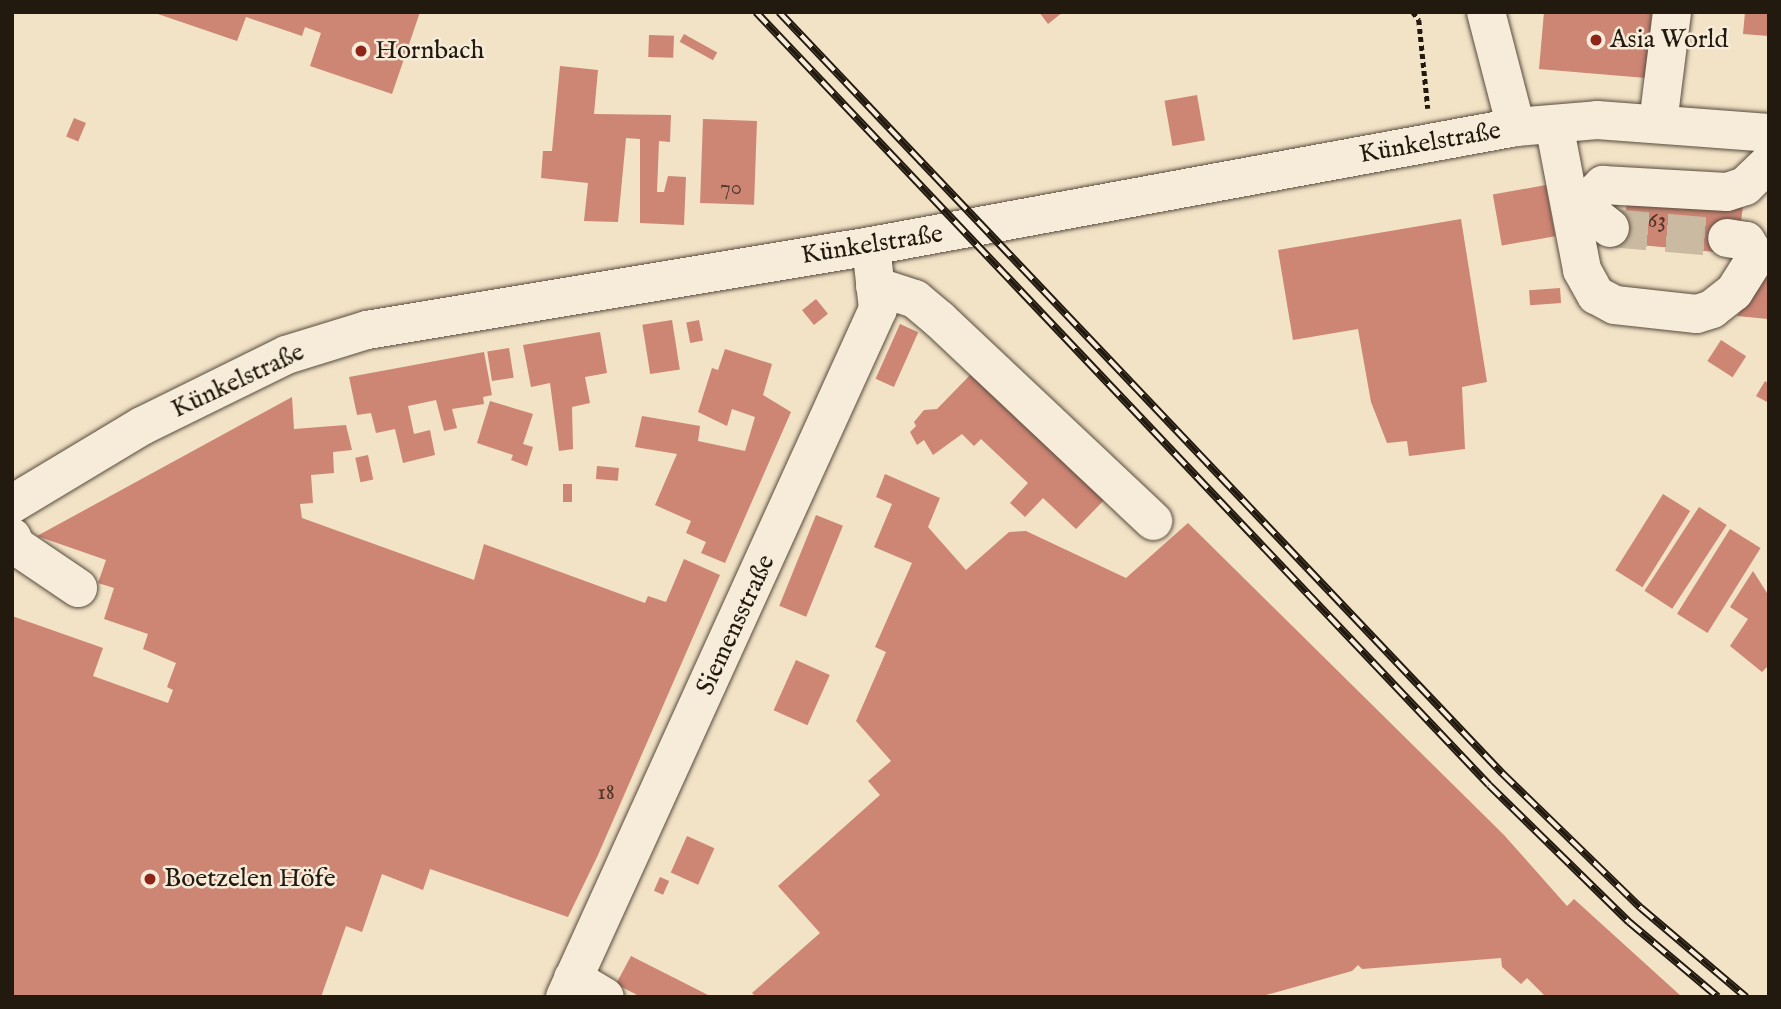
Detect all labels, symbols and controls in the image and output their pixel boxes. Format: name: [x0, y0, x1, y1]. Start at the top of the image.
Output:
place label: Asia World: [1610, 24, 1728, 56]
marker: Asia World: [1588, 32, 1604, 48]
place label: Hornbach: [375, 35, 484, 67]
marker: Hornbach: [353, 43, 369, 59]
street label: Künkelstraße: [1357, 115, 1503, 171]
house number: 70: [720, 174, 742, 202]
house number: 63: [1648, 207, 1666, 235]
street label: Künkelstraße: [799, 218, 945, 272]
street label: Künkelstraße: [167, 337, 309, 425]
street label: Siemensstraße: [690, 550, 782, 700]
house number: 18: [597, 779, 615, 807]
place label: Boetzelen Höfe: [164, 863, 336, 895]
marker: Boetzelen Höfe: [142, 871, 158, 887]

